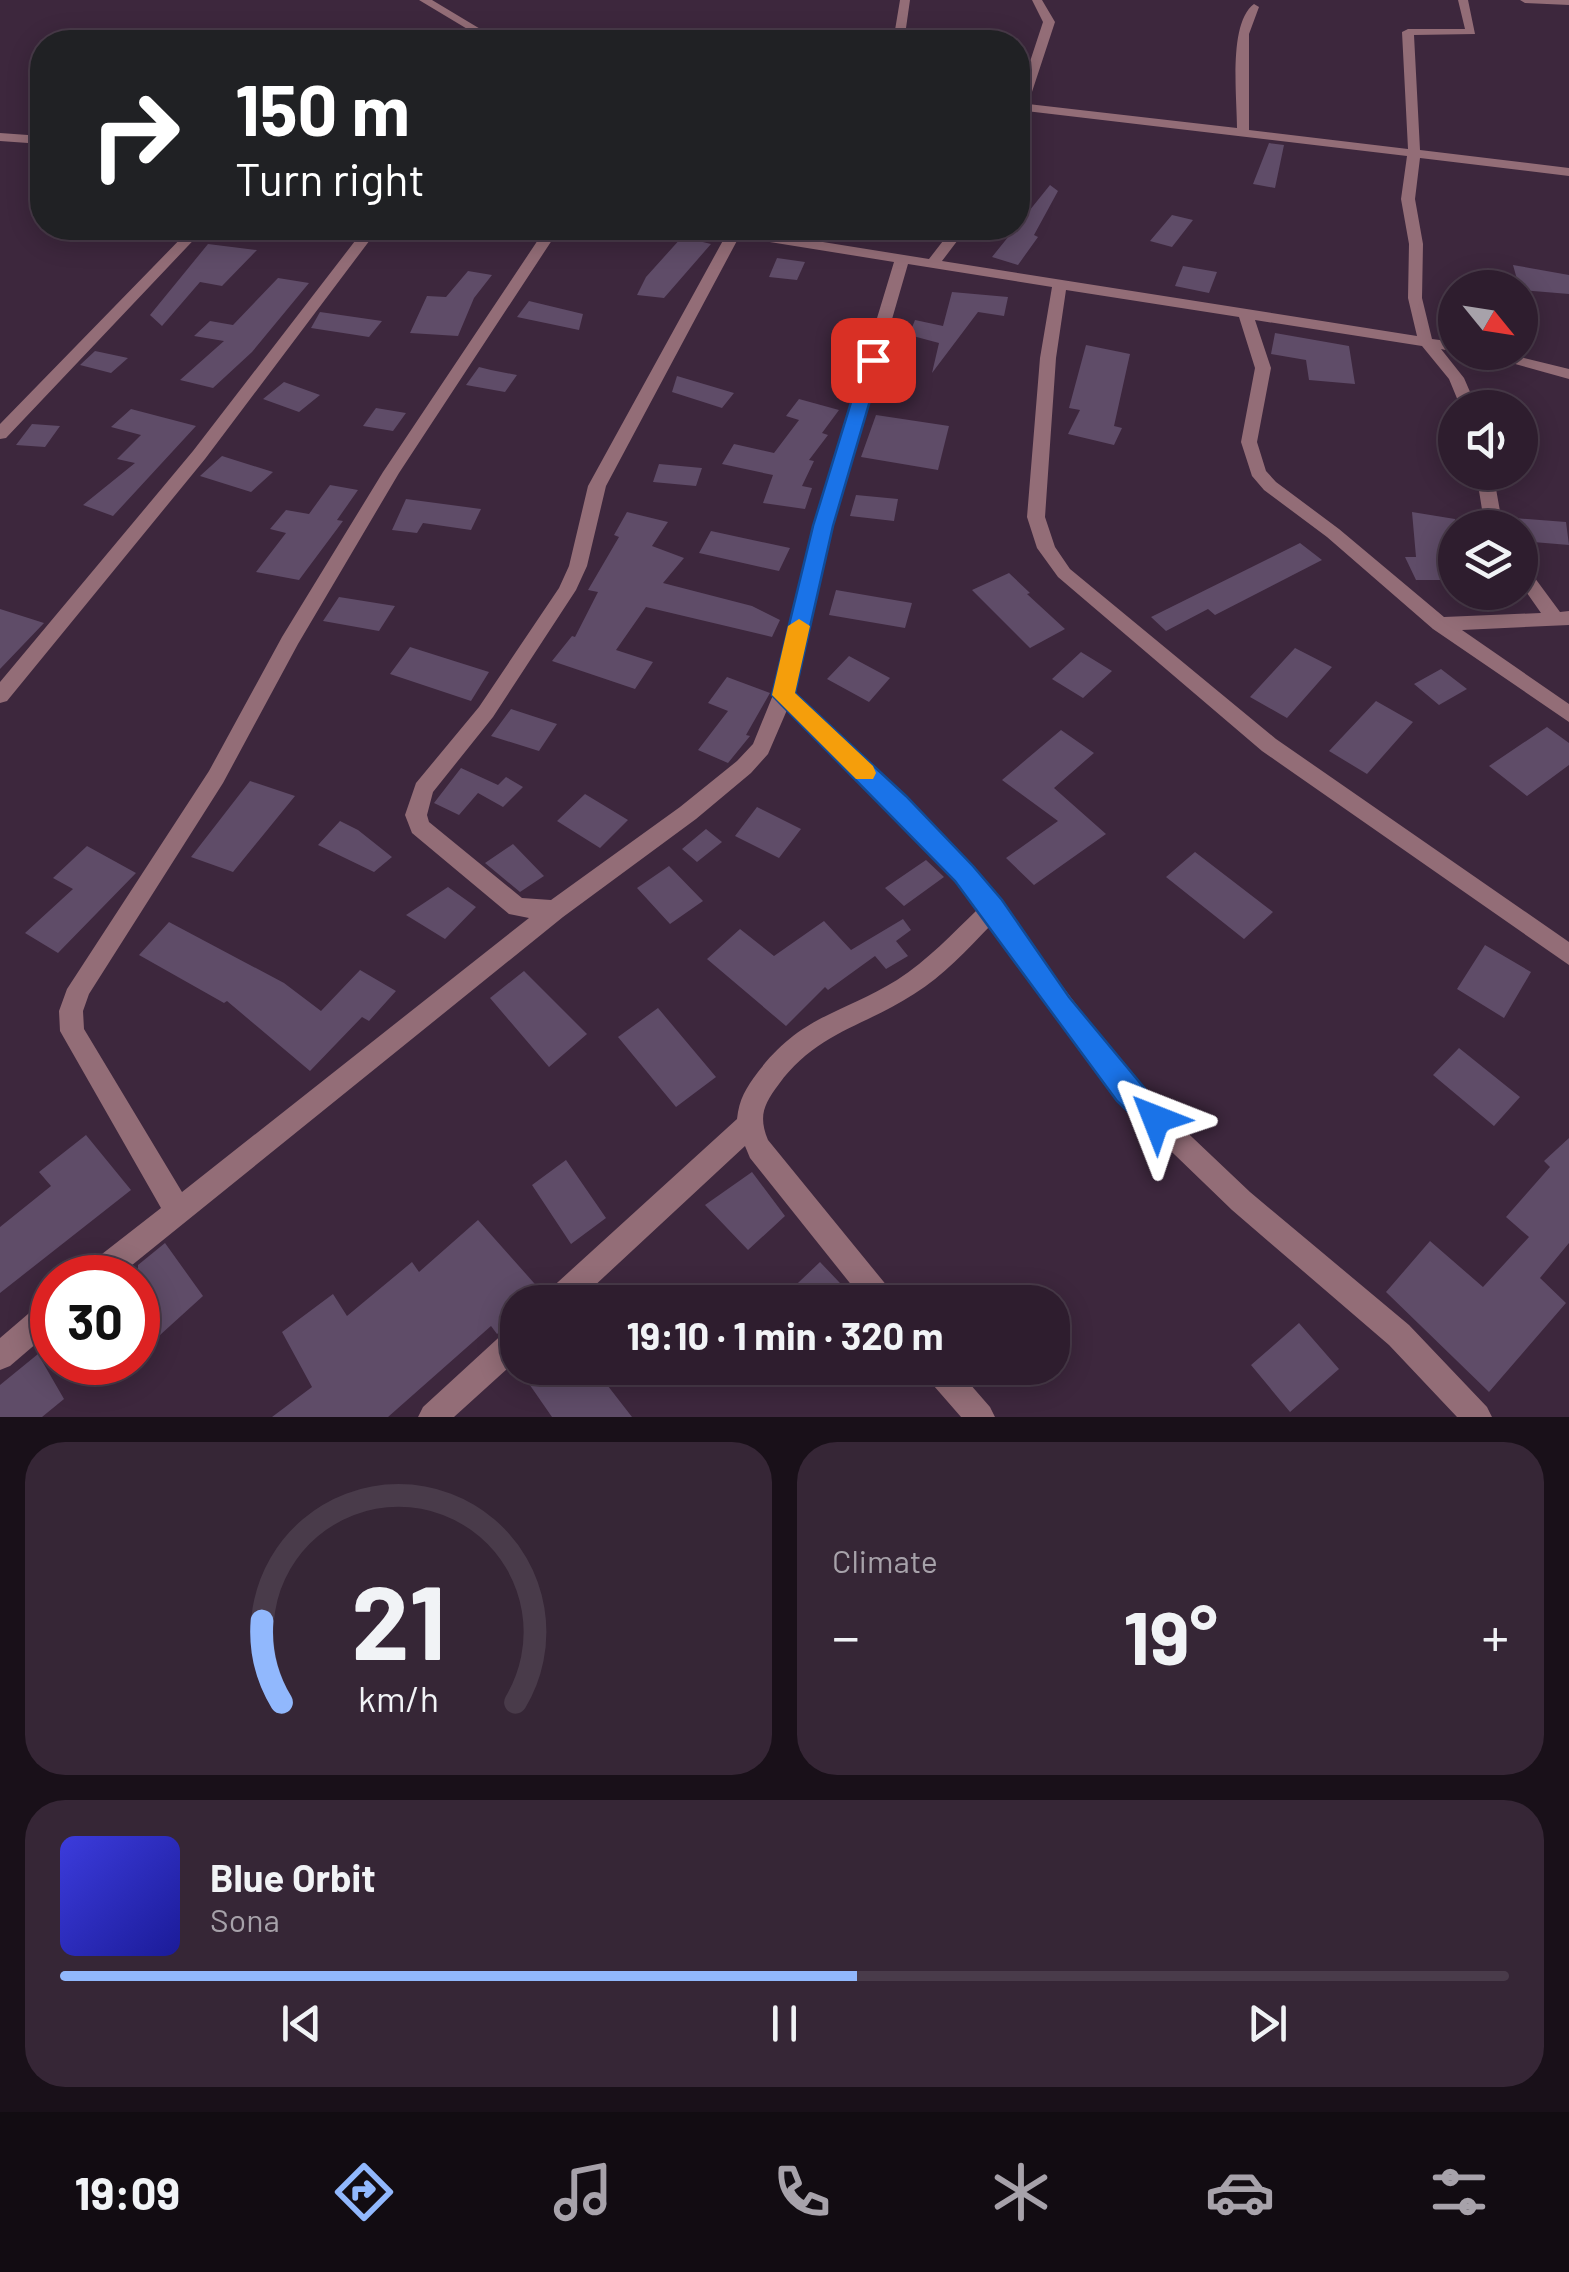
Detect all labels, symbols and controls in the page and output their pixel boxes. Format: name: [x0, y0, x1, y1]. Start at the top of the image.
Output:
text: 150 m: [235, 66, 410, 150]
icon: right: [70, 70, 200, 200]
text: Turn right: [235, 151, 425, 205]
north arrow: [1438, 270, 1538, 370]
map controls: [1438, 270, 1538, 610]
pin: [831, 318, 916, 403]
icon: arrive: [846, 333, 901, 388]
button: sound: [1438, 390, 1538, 490]
button: layers: [1438, 510, 1538, 610]
position arrow: [1104, 1067, 1208, 1171]
speed limit sign: 30: [30, 1255, 160, 1385]
text: 19:10 · 1 min · 320 m: [627, 1312, 943, 1358]
text: Climate: [832, 1541, 938, 1579]
text: 21: [351, 1556, 446, 1681]
text: 19°: [1123, 1590, 1218, 1680]
text: −: [832, 1602, 860, 1668]
text: +: [1481, 1602, 1509, 1668]
text: km/h: [358, 1676, 439, 1719]
text: Blue Orbit: [210, 1854, 376, 1900]
text: Sona: [210, 1900, 280, 1938]
icon: previous: [274, 1996, 329, 2051]
icon: pause: [757, 1996, 812, 2051]
icon: next: [1240, 1996, 1295, 2051]
icon: directions: [329, 2157, 399, 2227]
icon: music: [548, 2157, 618, 2227]
icon: phone: [767, 2157, 837, 2227]
icon: climate: [986, 2157, 1056, 2227]
icon: car: [1205, 2157, 1275, 2227]
icon: filters: [1424, 2157, 1494, 2227]
text: 19:09: [75, 2165, 180, 2219]

